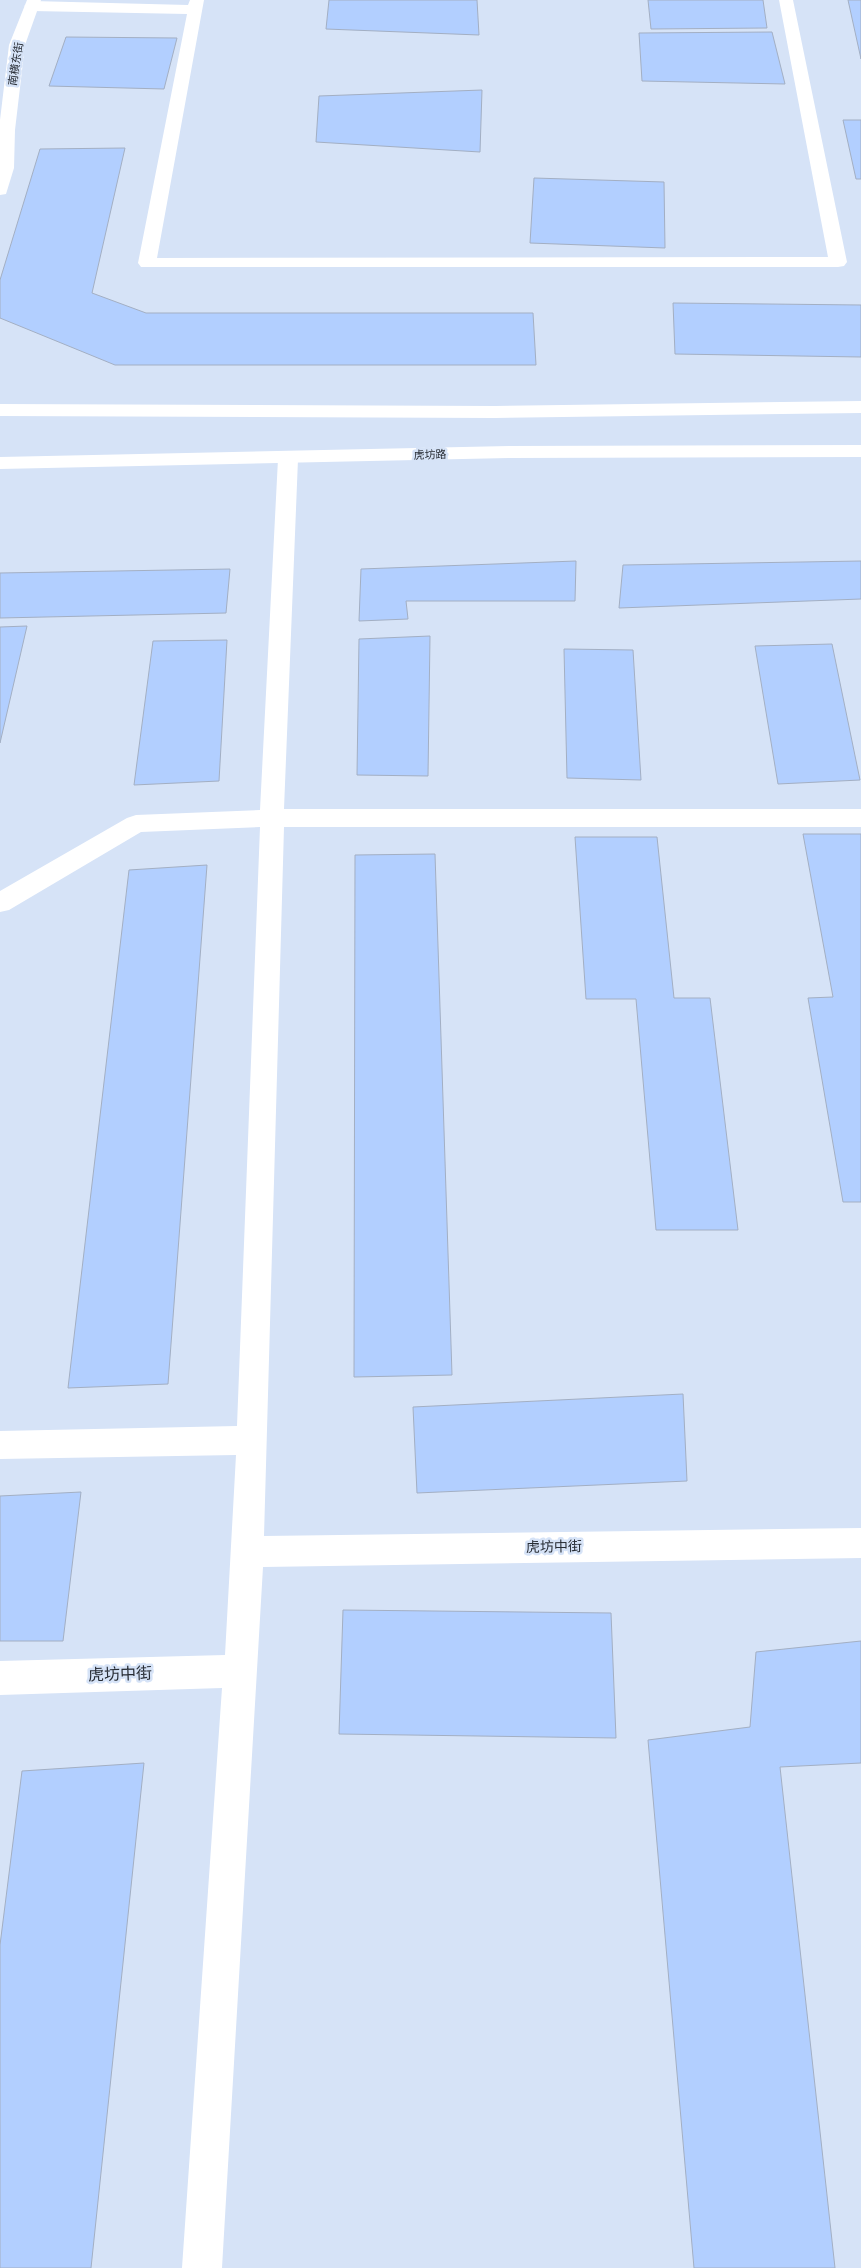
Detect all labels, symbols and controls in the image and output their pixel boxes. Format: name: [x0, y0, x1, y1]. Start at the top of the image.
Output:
street label: 南横东街: [6, 41, 26, 87]
street label: 虎坊路: [413, 448, 447, 462]
street label: 虎坊中街: [526, 1538, 582, 1556]
street label: 虎坊中街: [88, 1663, 152, 1685]

